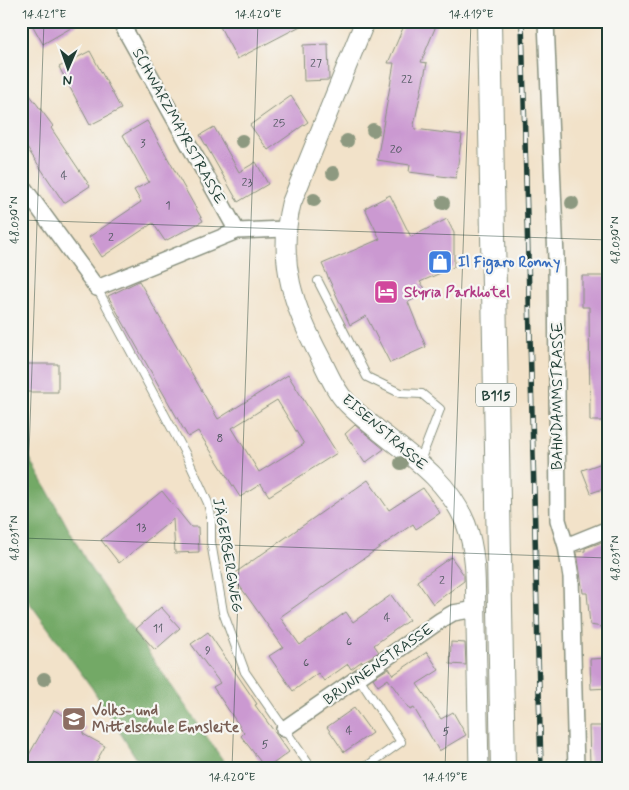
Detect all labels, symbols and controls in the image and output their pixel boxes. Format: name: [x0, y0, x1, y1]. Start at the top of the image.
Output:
text: 14.421°E: [22, 7, 66, 23]
text: 14.420°E: [234, 7, 282, 23]
text: 14.419°E: [449, 7, 494, 23]
north arrow: [42, 42, 92, 92]
street label: SCHWARZMAYRSTRASSE: [127, 45, 230, 208]
house number: 27: [310, 56, 322, 72]
text: N: [63, 71, 73, 89]
house number: 22: [401, 72, 413, 88]
house number: 25: [273, 116, 285, 132]
house number: 3: [140, 136, 146, 152]
house number: 20: [390, 142, 403, 158]
house number: 4: [61, 168, 68, 184]
house number: 23: [242, 175, 252, 191]
text: 48.030°N: [7, 196, 23, 244]
house number: 1: [165, 198, 171, 214]
text: 48.030°N: [608, 216, 624, 264]
house number: 2: [108, 230, 114, 246]
shop icon: Il Figaro Ronny: [427, 249, 453, 275]
place label: Il Figaro Ronny: [458, 253, 560, 275]
hotel icon: Styria Parkhotel: [373, 279, 399, 305]
place label: Styria Parkhotel: [404, 283, 510, 303]
street label: BAHNDAMMSTRASSE: [548, 322, 568, 470]
road number: B115: [476, 384, 516, 406]
street label: EISENSTRASSE: [337, 390, 432, 476]
house number: 8: [217, 431, 223, 447]
street label: JÄGERBERGWEG: [207, 496, 247, 614]
text: 48.031°N: [7, 516, 23, 560]
house number: 13: [136, 520, 146, 536]
text: 48.031°N: [608, 536, 624, 580]
house number: 2: [439, 573, 445, 589]
house number: 4: [384, 610, 391, 626]
street label: BRUNNENSTRASSE: [320, 619, 438, 710]
house number: 11: [153, 621, 163, 637]
house number: 6: [346, 634, 352, 650]
house number: 9: [205, 643, 211, 659]
house number: 6: [303, 655, 309, 671]
place label: Volks- und Mittelschule Ennsleite: [92, 701, 240, 738]
school or university icon: Volks- und Mittelschule Ennsleite: [61, 706, 87, 732]
house number: 4: [346, 723, 353, 739]
house number: 5: [442, 724, 450, 740]
house number: 5: [261, 737, 269, 753]
text: 14.420°E: [208, 770, 256, 786]
text: 14.419°E: [423, 770, 468, 786]

